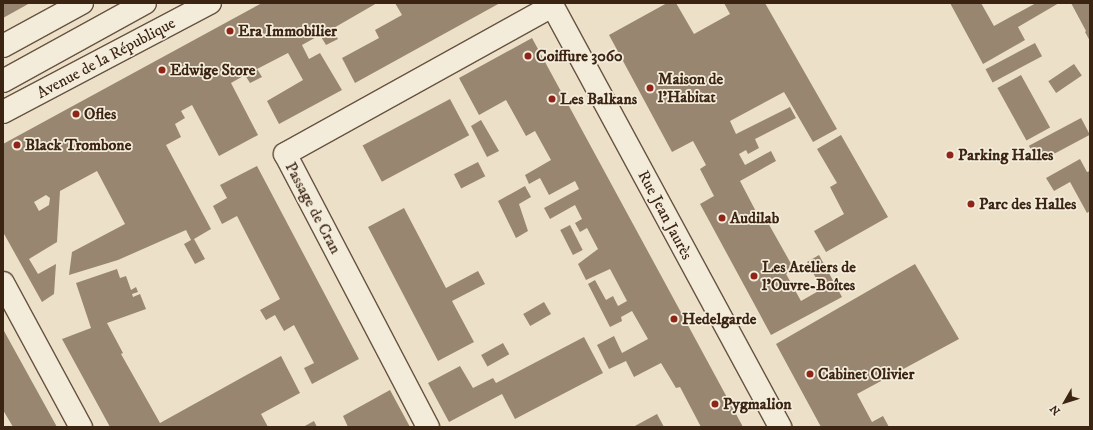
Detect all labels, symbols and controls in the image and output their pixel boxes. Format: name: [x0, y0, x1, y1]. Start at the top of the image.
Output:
street label: Avenue de la République: [33, 13, 179, 103]
place label: Era Immobilier: [238, 21, 337, 41]
marker: Era Immobilier: [225, 26, 235, 36]
place label: Coiffure 3060: [536, 46, 623, 66]
marker: Coiffure 3060: [523, 51, 533, 61]
place label: Edwige Store: [170, 60, 255, 80]
marker: Edwige Store: [157, 65, 167, 75]
place label: Maison de l'Habitat: [658, 69, 723, 107]
marker: Maison de l'Habitat: [645, 83, 655, 93]
place label: Les Balkans: [560, 89, 637, 109]
marker: Les Balkans: [547, 94, 557, 104]
place label: Ofles: [84, 104, 116, 124]
marker: Ofles: [71, 109, 81, 119]
place label: Black Trombone: [25, 135, 131, 155]
marker: Black Trombone: [12, 140, 22, 150]
place label: Parking Halles: [958, 145, 1053, 165]
marker: Parking Halles: [945, 150, 955, 160]
street label: Passage de Cran: [281, 159, 345, 257]
street label: Rue Jean Jaurès: [633, 167, 697, 263]
place label: Parc des Halles: [979, 194, 1076, 214]
marker: Parc des Halles: [966, 199, 976, 209]
place label: Audilab: [730, 208, 779, 228]
marker: Audilab: [717, 213, 727, 223]
place label: Les Ateliers de l'Ouvre-Boîtes: [762, 257, 856, 295]
marker: Les Ateliers de l'Ouvre-Boîtes: [749, 271, 759, 281]
place label: Hedelgarde: [682, 309, 756, 329]
marker: Hedelgarde: [669, 314, 679, 324]
place label: Cabinet Olivier: [818, 364, 914, 384]
marker: Cabinet Olivier: [805, 369, 815, 379]
north arrow: [1045, 382, 1085, 422]
place label: Pygmalion: [723, 394, 792, 414]
marker: Pygmalion: [710, 399, 720, 409]
text: N: [1047, 402, 1064, 417]

